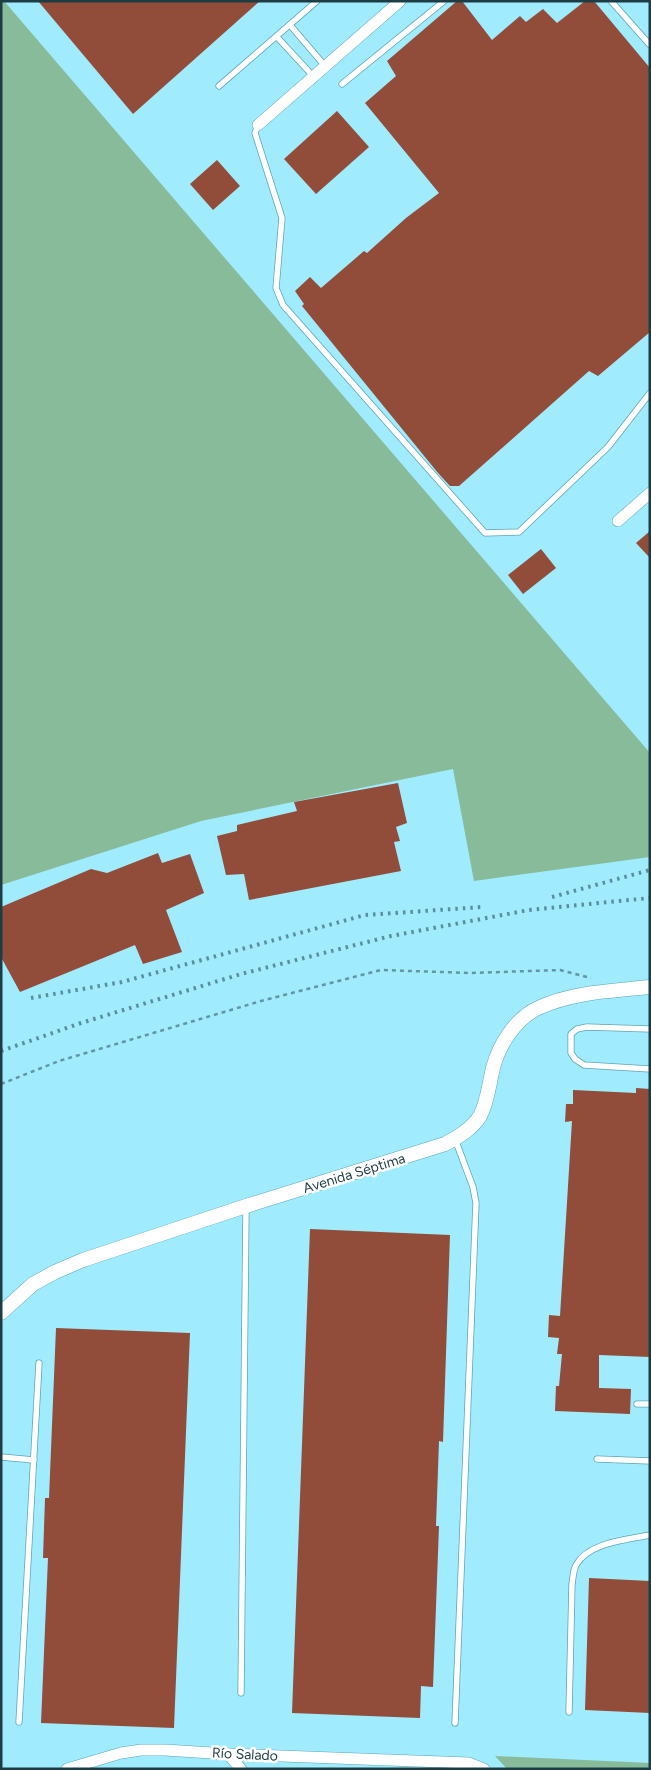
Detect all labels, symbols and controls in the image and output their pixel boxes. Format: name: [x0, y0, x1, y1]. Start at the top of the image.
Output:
street label: Avenida Séptima: [301, 1150, 407, 1197]
street label: Río Salado: [212, 1744, 278, 1765]

